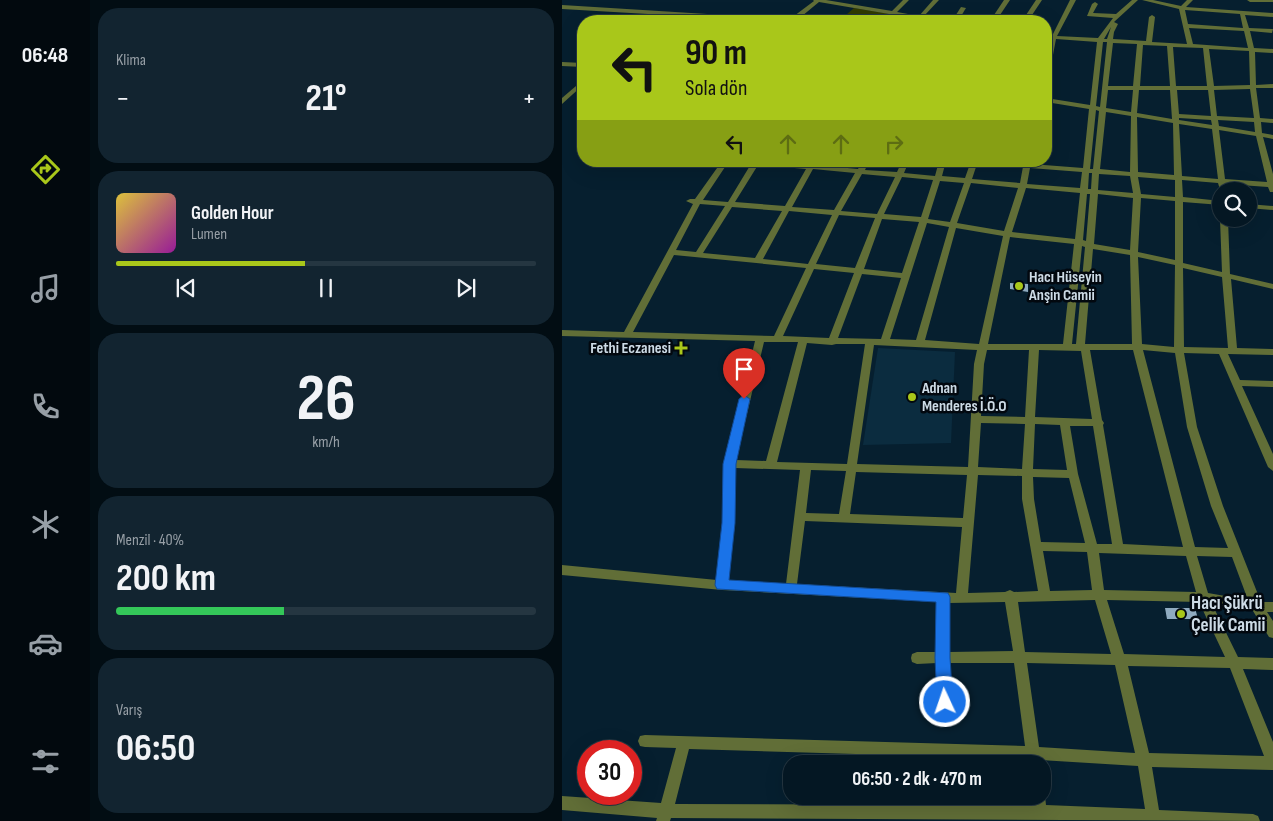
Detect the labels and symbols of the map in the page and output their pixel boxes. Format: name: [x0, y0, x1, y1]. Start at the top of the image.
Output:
place label: Hacı Hüseyin Anşin Camii: [1028, 268, 1102, 305]
marker: Hacı Hüseyin Anşin Camii: [1013, 280, 1025, 292]
place label: Fethi Eczanesi: [590, 339, 671, 358]
marker: Fethi Eczanesi: [675, 342, 687, 354]
pin: [723, 348, 765, 399]
place label: Adnan Menderes İ.Ö.O: [921, 379, 1007, 416]
marker: Adnan Menderes İ.Ö.O: [906, 391, 918, 403]
place label: Hacı Şükrü Çelik Camii: [1191, 592, 1265, 637]
marker: Hacı Şükrü Çelik Camii: [1175, 608, 1187, 620]
position arrow: [918, 675, 970, 727]
speed limit sign: 30: [577, 740, 642, 805]

